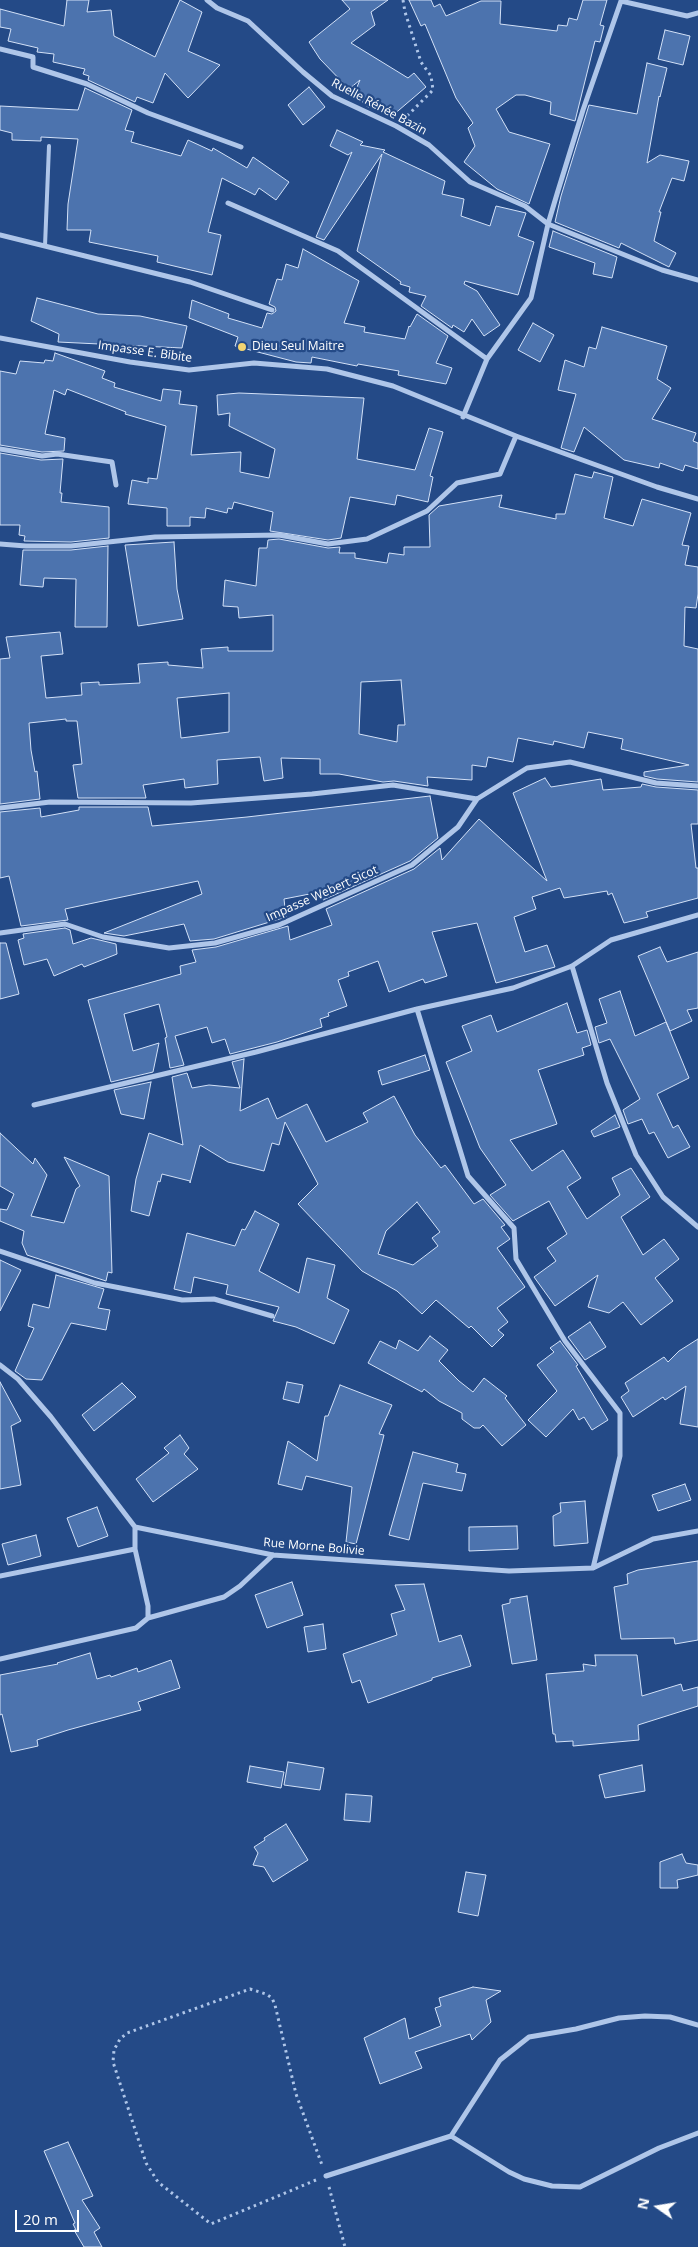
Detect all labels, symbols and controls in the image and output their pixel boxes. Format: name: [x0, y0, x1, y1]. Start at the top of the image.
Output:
street label: Ruelle Rénée Bazin: [329, 76, 429, 138]
street label: Impasse E. Bibite: [97, 338, 193, 366]
place label: Dieu Seul Maitre: [252, 340, 344, 354]
marker: Dieu Seul Maitre: [236, 341, 248, 353]
street label: Impasse Webert Sicot: [264, 863, 380, 925]
street label: Rue Morne Bolivie: [263, 1535, 365, 1559]
north arrow: [633, 2182, 683, 2232]
text: N: [632, 2196, 653, 2211]
scale bar: [18, 2200, 81, 2232]
text: 20 m: [23, 2209, 58, 2229]

